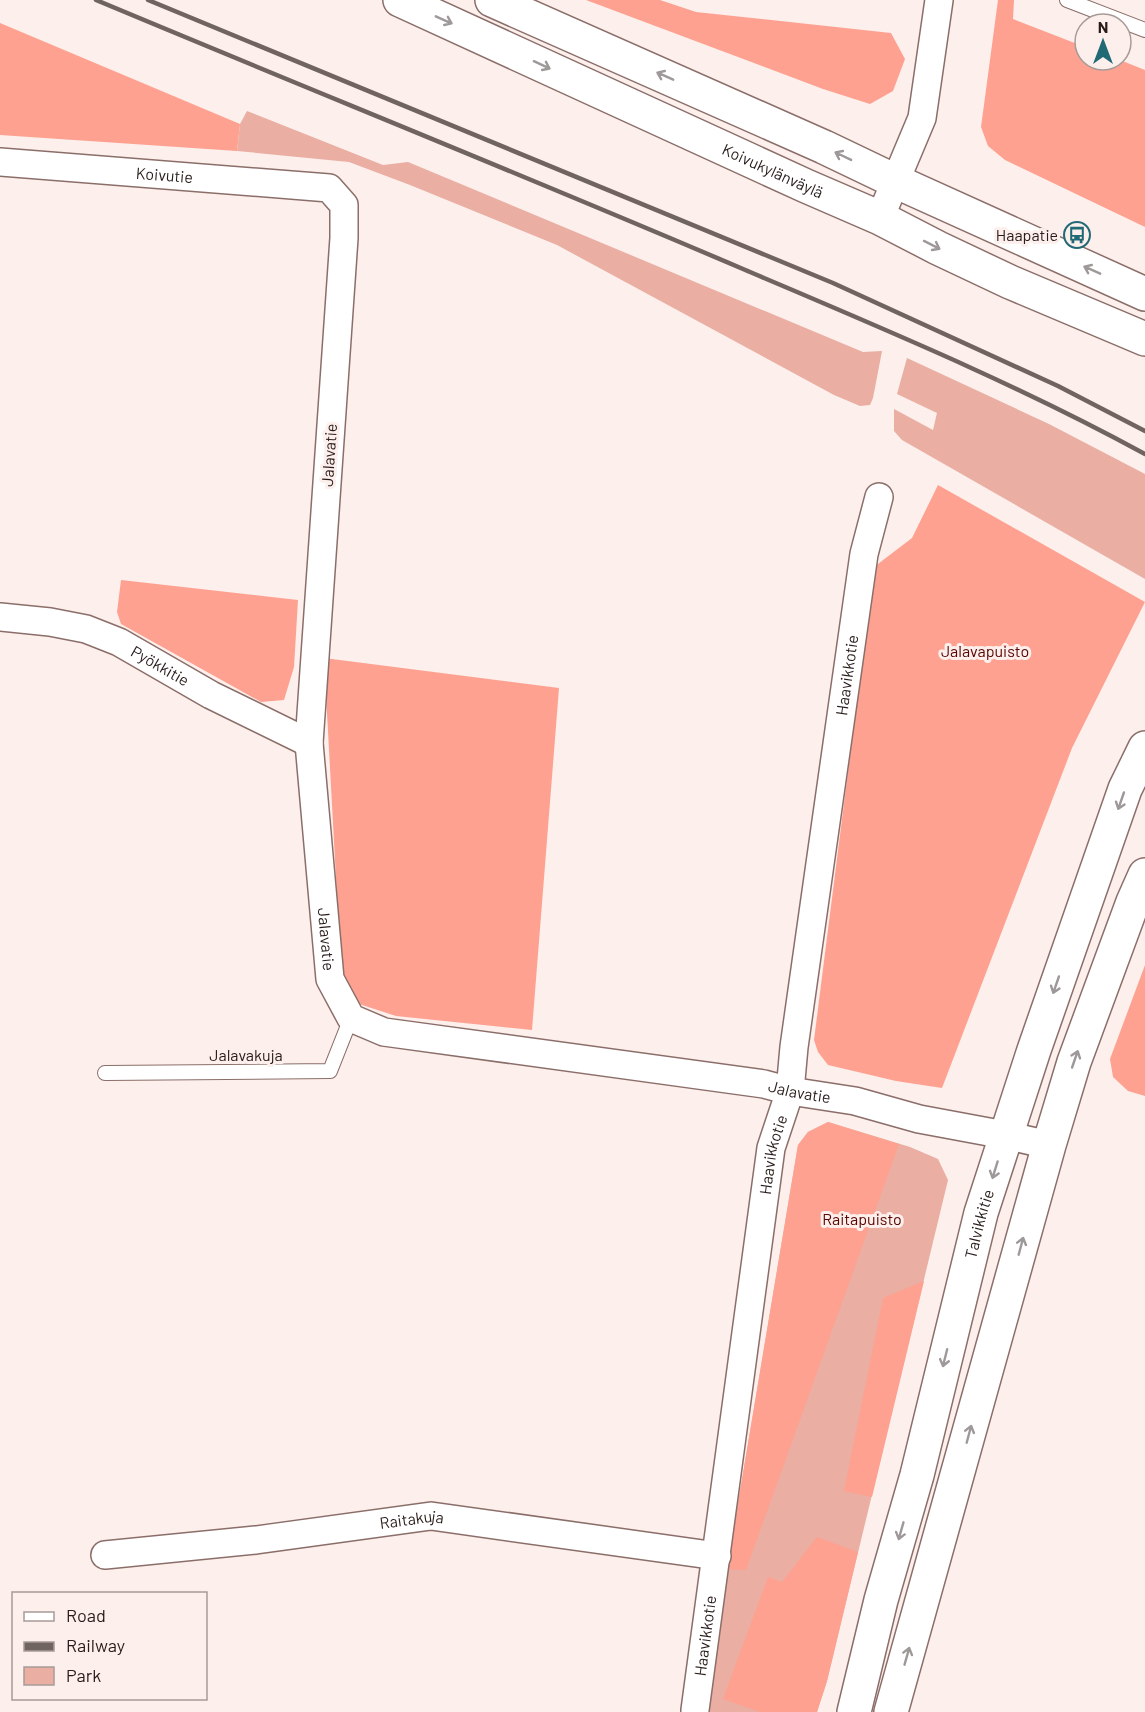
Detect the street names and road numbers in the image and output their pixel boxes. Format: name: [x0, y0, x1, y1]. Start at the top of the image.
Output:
street label: Koivukylänväylä: [719, 139, 826, 201]
street label: Koivutie: [135, 163, 194, 186]
street label: Jalavatie: [317, 423, 340, 487]
street label: Haavikkotie: [831, 633, 861, 717]
street label: Pyökkitie: [128, 641, 193, 689]
street label: Jalavatie: [315, 907, 339, 972]
street label: Jalavakuja: [209, 1045, 283, 1064]
street label: Jalavatie: [766, 1076, 832, 1106]
street label: Haavikkotie: [755, 1112, 790, 1196]
street label: Talvikkitie: [960, 1187, 997, 1260]
street label: Raitakuja: [378, 1506, 445, 1532]
street label: Haavikkotie: [690, 1594, 719, 1677]

